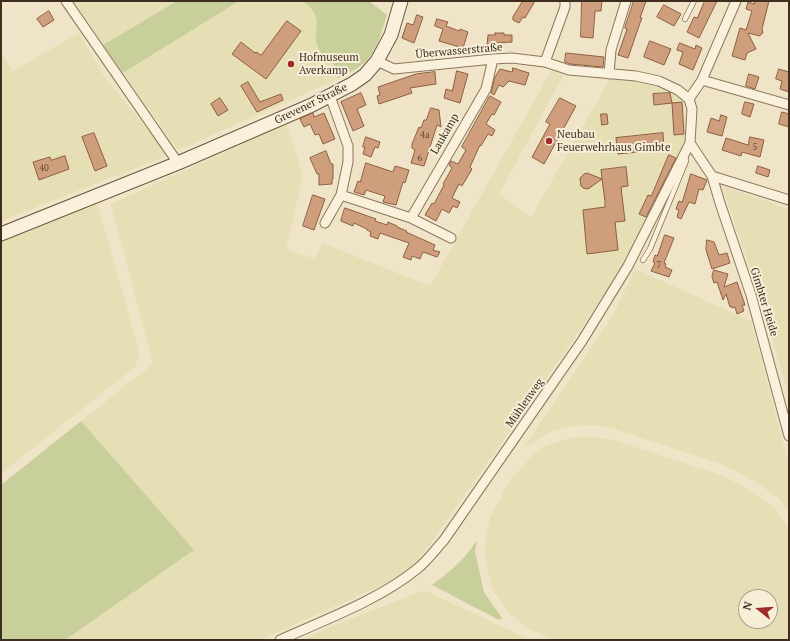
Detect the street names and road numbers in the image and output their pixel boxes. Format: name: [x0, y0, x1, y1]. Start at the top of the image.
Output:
street label: Überwasserstraße: [415, 41, 503, 61]
street label: Grevener Straße: [272, 81, 350, 127]
street label: Laukamp: [428, 111, 462, 157]
street label: Gimbter Heide: [747, 266, 781, 338]
street label: Mühlenweg: [503, 376, 547, 430]

